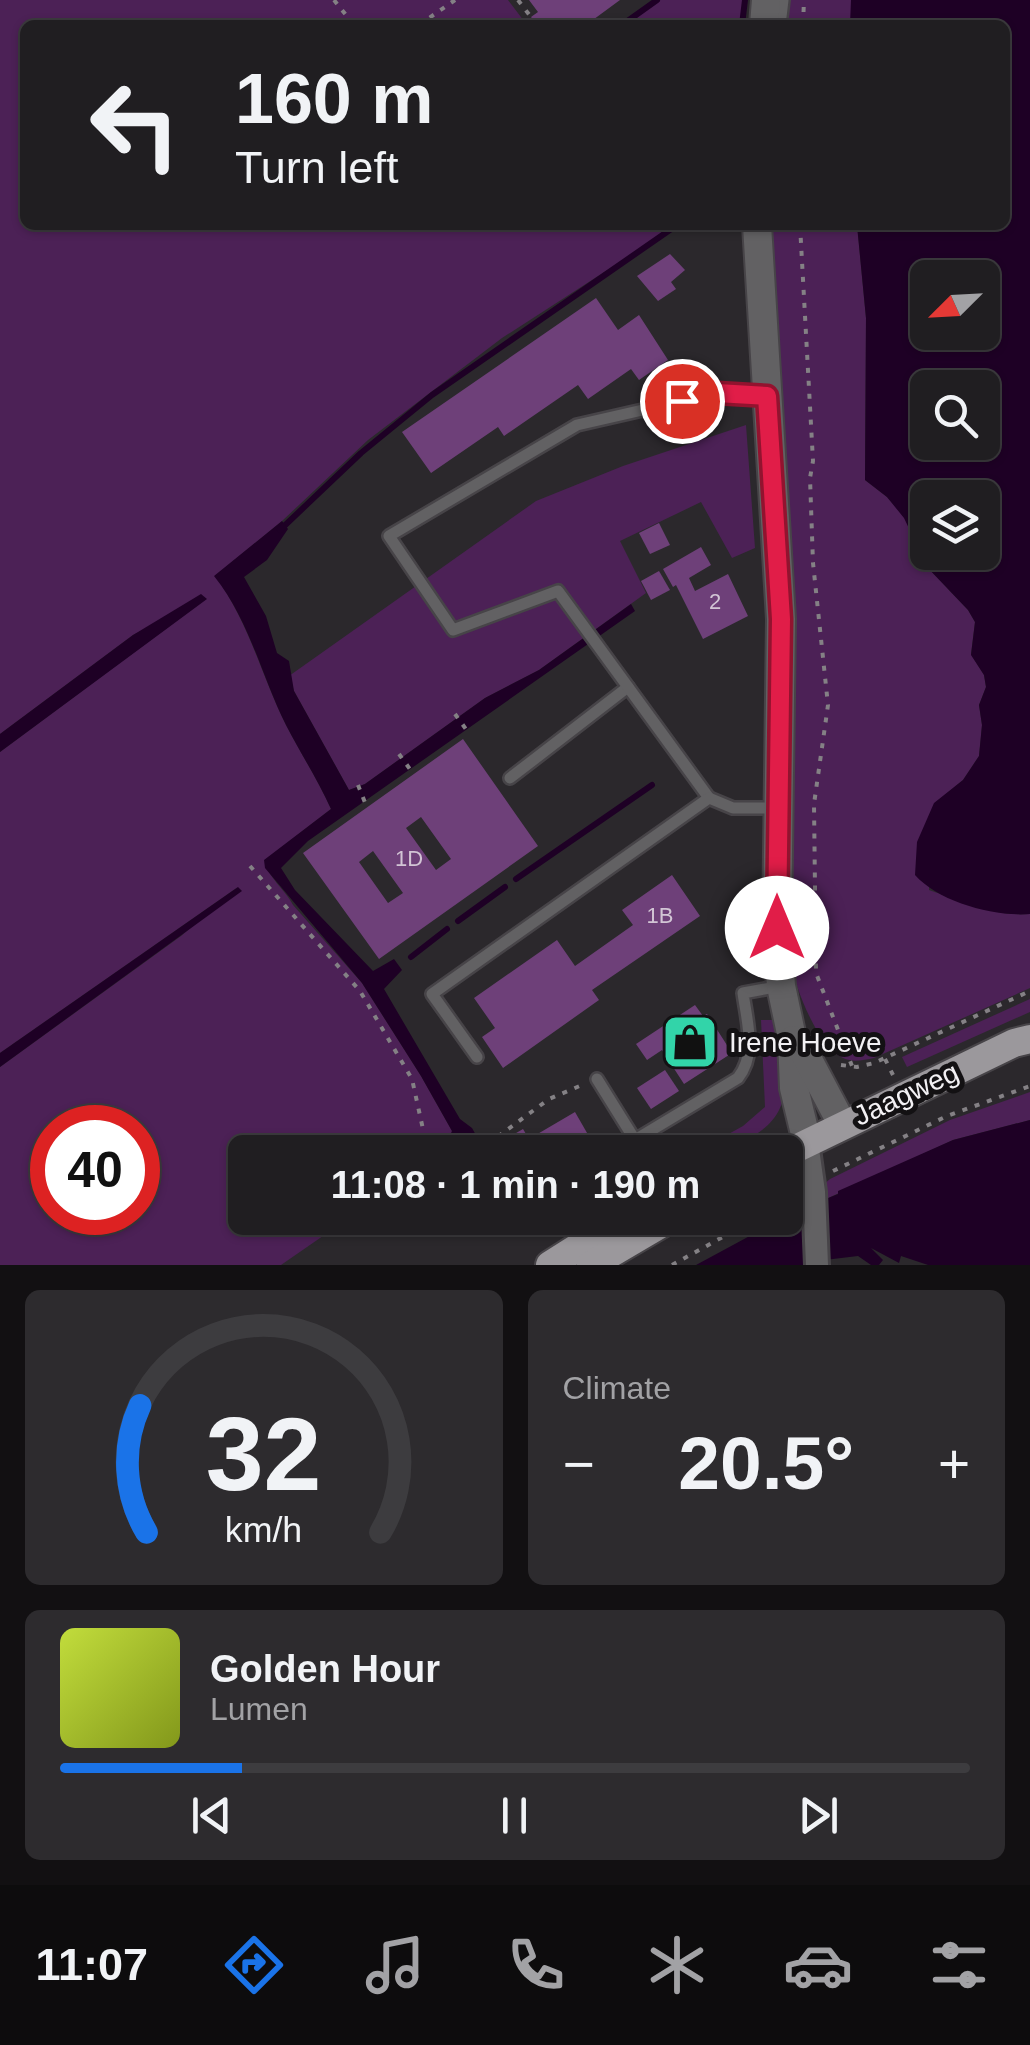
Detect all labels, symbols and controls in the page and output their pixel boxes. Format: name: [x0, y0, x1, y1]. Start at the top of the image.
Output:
icon: left: [70, 60, 200, 190]
text: 160 m: [235, 60, 433, 138]
text: Turn left: [235, 142, 398, 193]
north arrow: [910, 260, 1000, 350]
map controls: [910, 260, 1000, 570]
pin: [640, 359, 725, 444]
button: search: [910, 370, 1000, 460]
icon: arrive: [655, 374, 710, 429]
button: layers: [910, 480, 1000, 570]
house number: 2: [709, 589, 721, 614]
house number: 1D: [395, 846, 423, 871]
position arrow: [725, 876, 829, 980]
house number: 1B: [647, 903, 673, 928]
shop icon: Irene Hoeve: [660, 1012, 720, 1072]
place label: Irene Hoeve: [729, 1027, 882, 1058]
street label: Jaagweg: [849, 1056, 963, 1132]
speed limit sign: 40: [30, 1105, 160, 1235]
text: 11:08 · 1 min · 190 m: [331, 1164, 700, 1206]
text: Climate: [563, 1370, 671, 1406]
text: 32: [206, 1396, 322, 1512]
text: 20.5°: [678, 1421, 854, 1505]
text: −: [563, 1433, 595, 1495]
text: +: [938, 1433, 970, 1495]
text: km/h: [225, 1510, 302, 1550]
text: Golden Hour: [210, 1648, 440, 1690]
text: Lumen: [210, 1691, 308, 1727]
icon: previous: [184, 1788, 239, 1843]
icon: pause: [487, 1788, 542, 1843]
icon: next: [791, 1788, 846, 1843]
icon: directions: [219, 1930, 289, 2000]
icon: music: [360, 1930, 430, 2000]
icon: phone: [501, 1930, 571, 2000]
icon: climate: [642, 1930, 712, 2000]
icon: car: [783, 1930, 853, 2000]
icon: filters: [924, 1930, 994, 2000]
text: 11:07: [36, 1939, 148, 1990]

